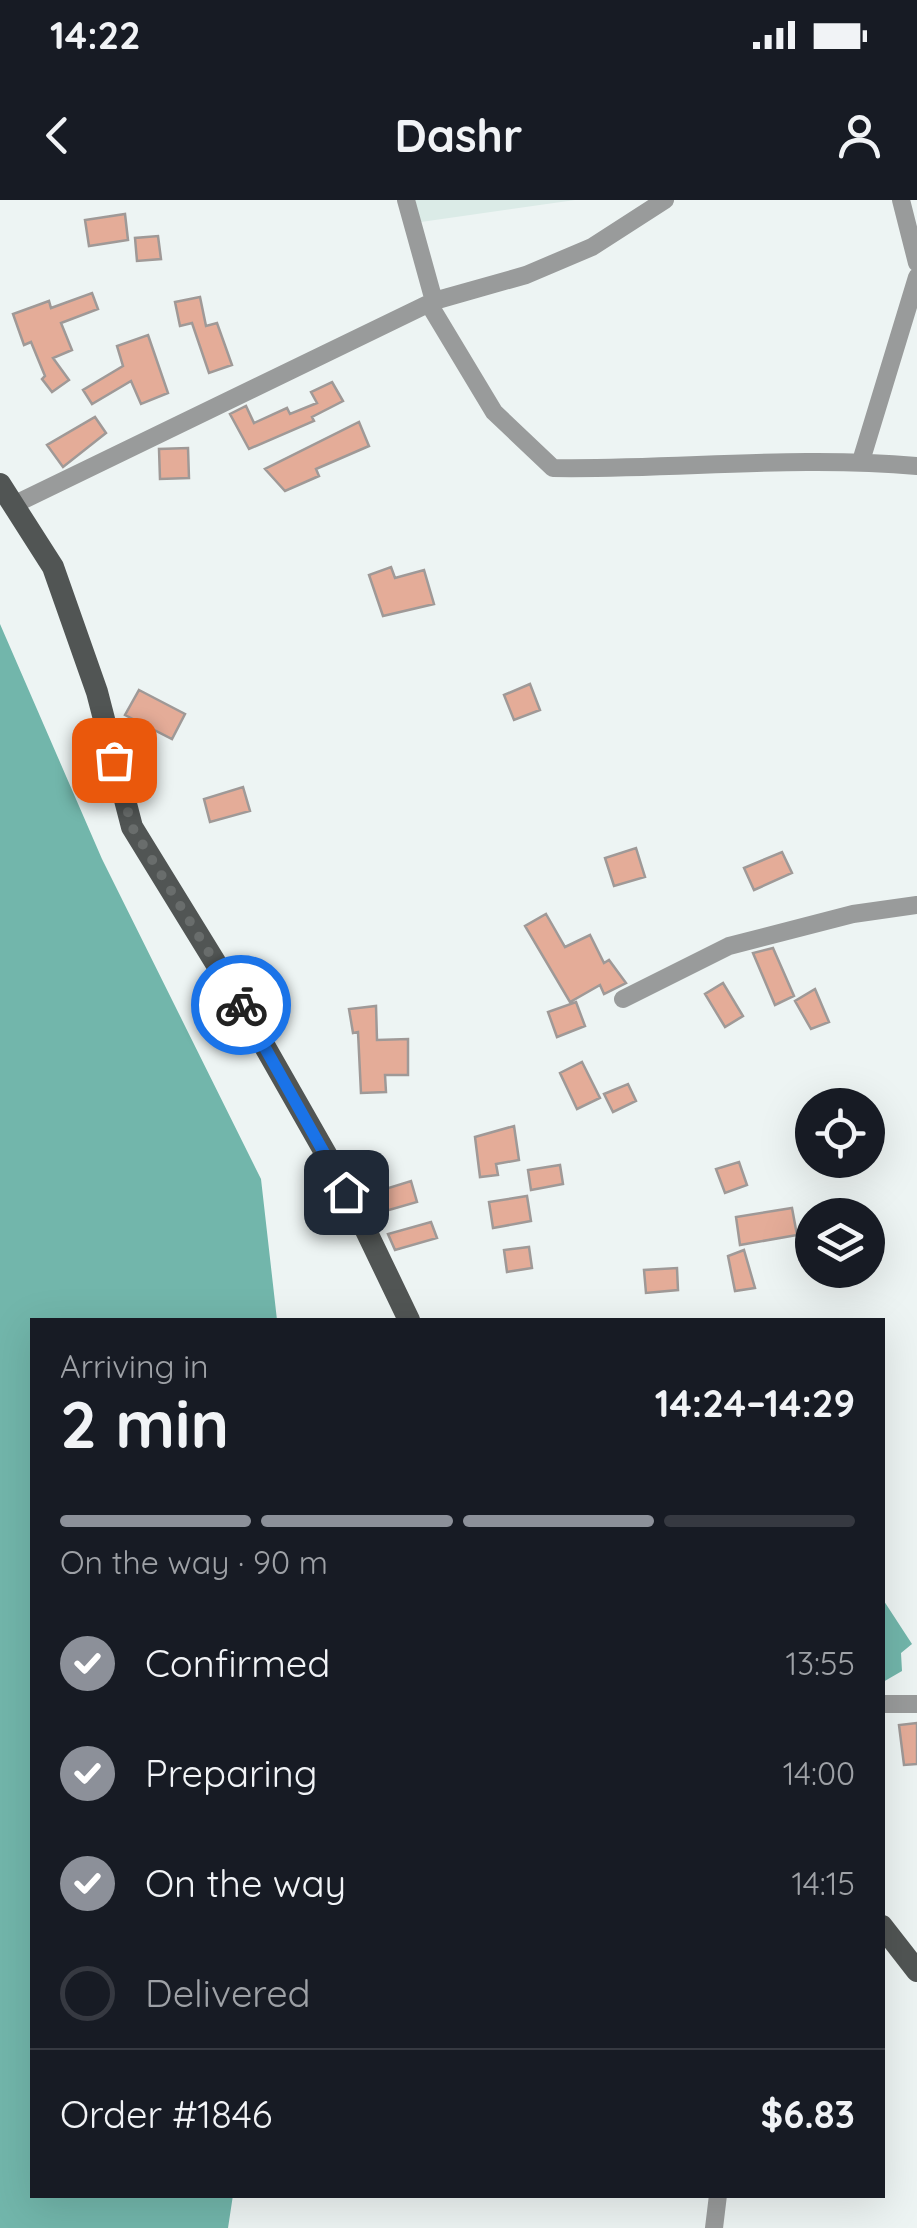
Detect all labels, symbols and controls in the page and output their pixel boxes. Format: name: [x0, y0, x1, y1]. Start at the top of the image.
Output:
text: 14:22: [50, 11, 141, 59]
text: Dashr: [394, 107, 523, 163]
icon: back: [30, 108, 85, 163]
icon: person: [832, 108, 887, 163]
pin: [72, 718, 157, 803]
icon: bag: [87, 733, 142, 788]
courier: [191, 955, 291, 1055]
icon: bike: [214, 978, 269, 1033]
map controls: [795, 1088, 885, 1288]
button: locate: [795, 1088, 885, 1178]
pin: [304, 1150, 389, 1235]
icon: home: [319, 1165, 374, 1220]
button: layers: [795, 1198, 885, 1288]
text: Arriving in: [60, 1346, 209, 1386]
text: 14:24–14:29: [655, 1379, 855, 1427]
text: 2 min: [60, 1383, 229, 1464]
text: On the way · 90 m: [60, 1542, 328, 1582]
icon: check: [60, 1636, 115, 1691]
text: Confirmed: [145, 1639, 330, 1687]
text: 13:55: [786, 1643, 855, 1683]
icon: check: [60, 1746, 115, 1801]
text: Preparing: [145, 1749, 317, 1797]
text: 14:00: [783, 1753, 855, 1793]
icon: check: [60, 1856, 115, 1911]
text: On the way: [145, 1859, 346, 1907]
text: 14:15: [792, 1863, 855, 1903]
text: Delivered: [145, 1969, 311, 2017]
text: Order #1846: [60, 2090, 272, 2138]
text: $6.83: [761, 2090, 855, 2138]

